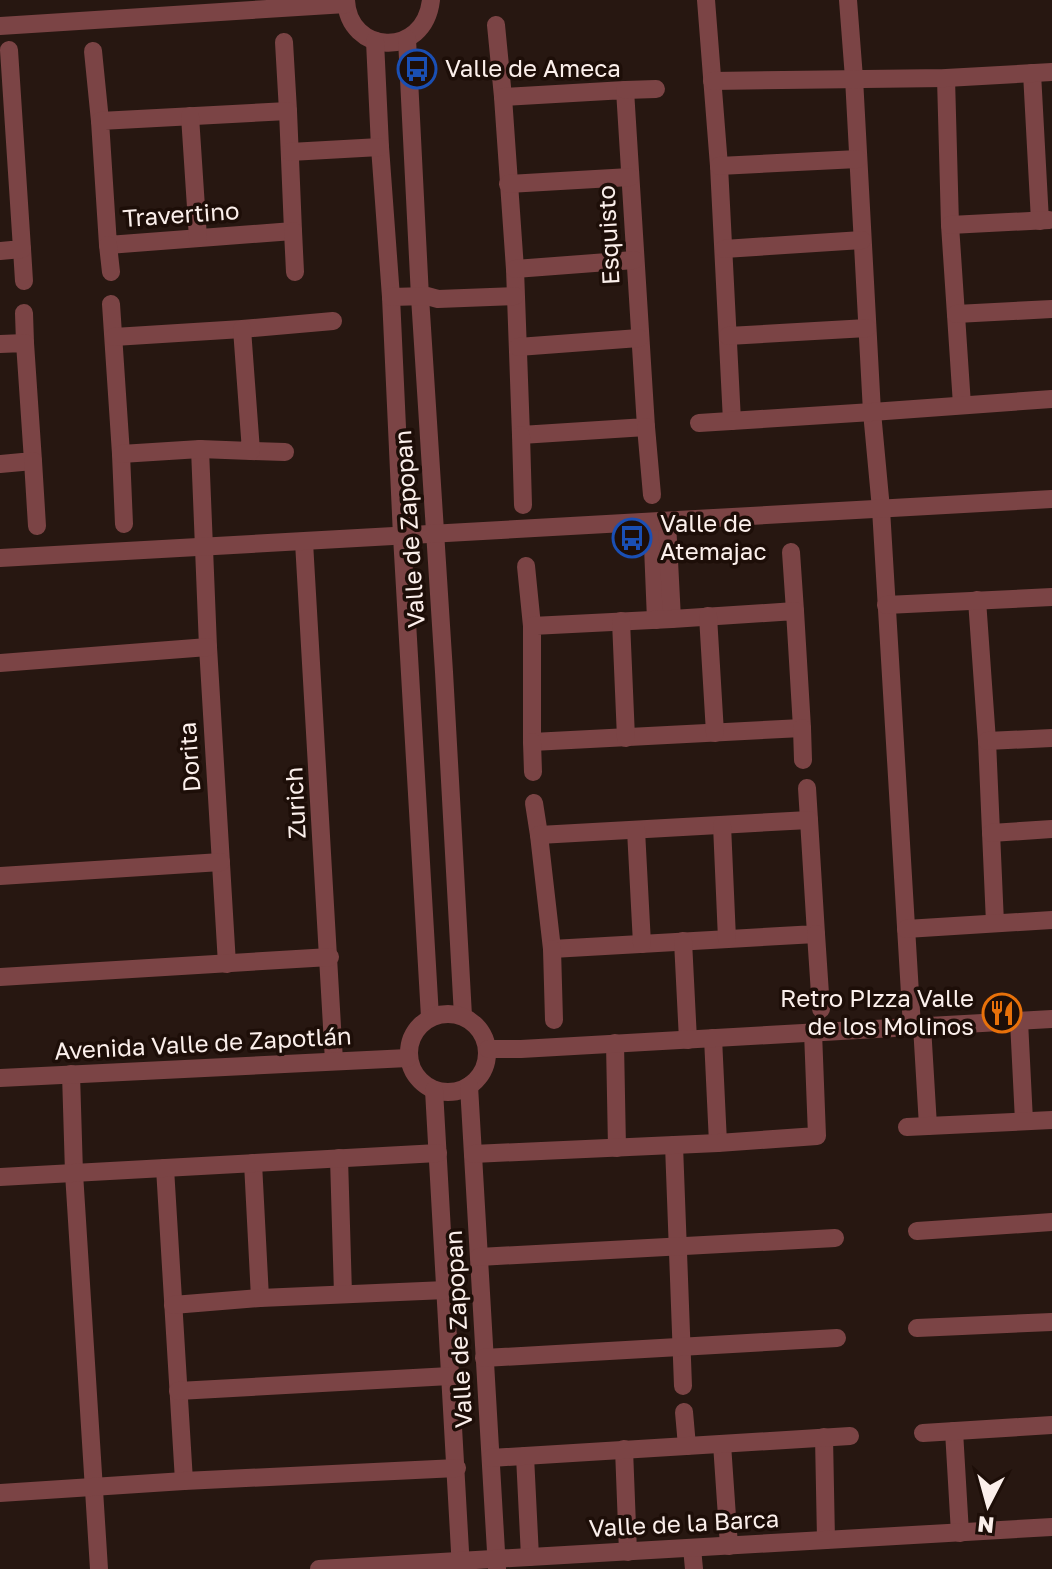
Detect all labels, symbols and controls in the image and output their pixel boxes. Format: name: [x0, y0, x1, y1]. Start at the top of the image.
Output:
bus stop icon: Valle de Ameca: [396, 48, 438, 90]
place label: Valle de Ameca: [445, 53, 621, 82]
street label: Esquisto: [590, 184, 625, 286]
street label: Travertino: [122, 195, 240, 232]
street label: Valle de Zapopan: [387, 429, 430, 629]
place label: Valle de Atemajac: [660, 508, 767, 565]
bus stop icon: Valle de Atemajac: [611, 517, 653, 559]
street label: Dorita: [172, 721, 205, 793]
street label: Zurich: [278, 766, 311, 840]
place label: Retro PIzza Valle de los Molinos: [780, 983, 974, 1040]
restaurant icon: Retro PIzza Valle de los Molinos: [981, 992, 1023, 1034]
street label: Avenida Valle de Zapotlán: [54, 1020, 352, 1065]
street label: Valle de Zapopan: [438, 1229, 477, 1429]
north arrow: [948, 1465, 1028, 1545]
street label: Valle de la Barca: [588, 1503, 780, 1542]
text: N: [976, 1511, 996, 1540]

